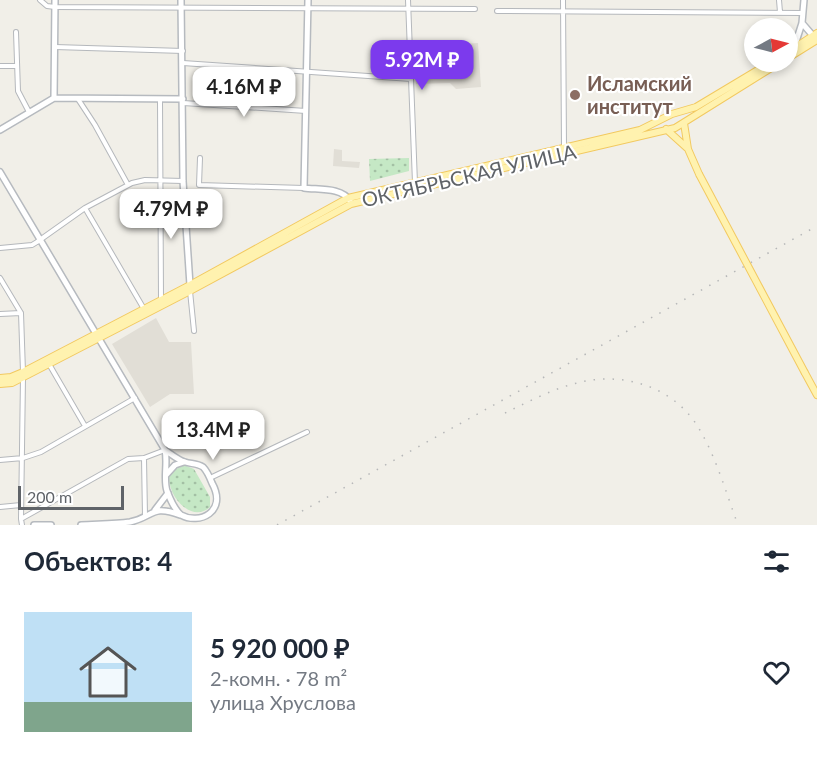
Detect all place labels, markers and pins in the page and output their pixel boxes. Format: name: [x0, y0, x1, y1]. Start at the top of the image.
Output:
pin: 5.92M ₽: [367, 40, 477, 91]
pin: 4.16M ₽: [189, 67, 299, 118]
place label: Исламский институт: [587, 71, 692, 118]
marker: Исламский институт: [568, 88, 582, 102]
pin: 4.79M ₽: [116, 189, 226, 240]
pin: 13.4M ₽: [158, 410, 268, 461]

